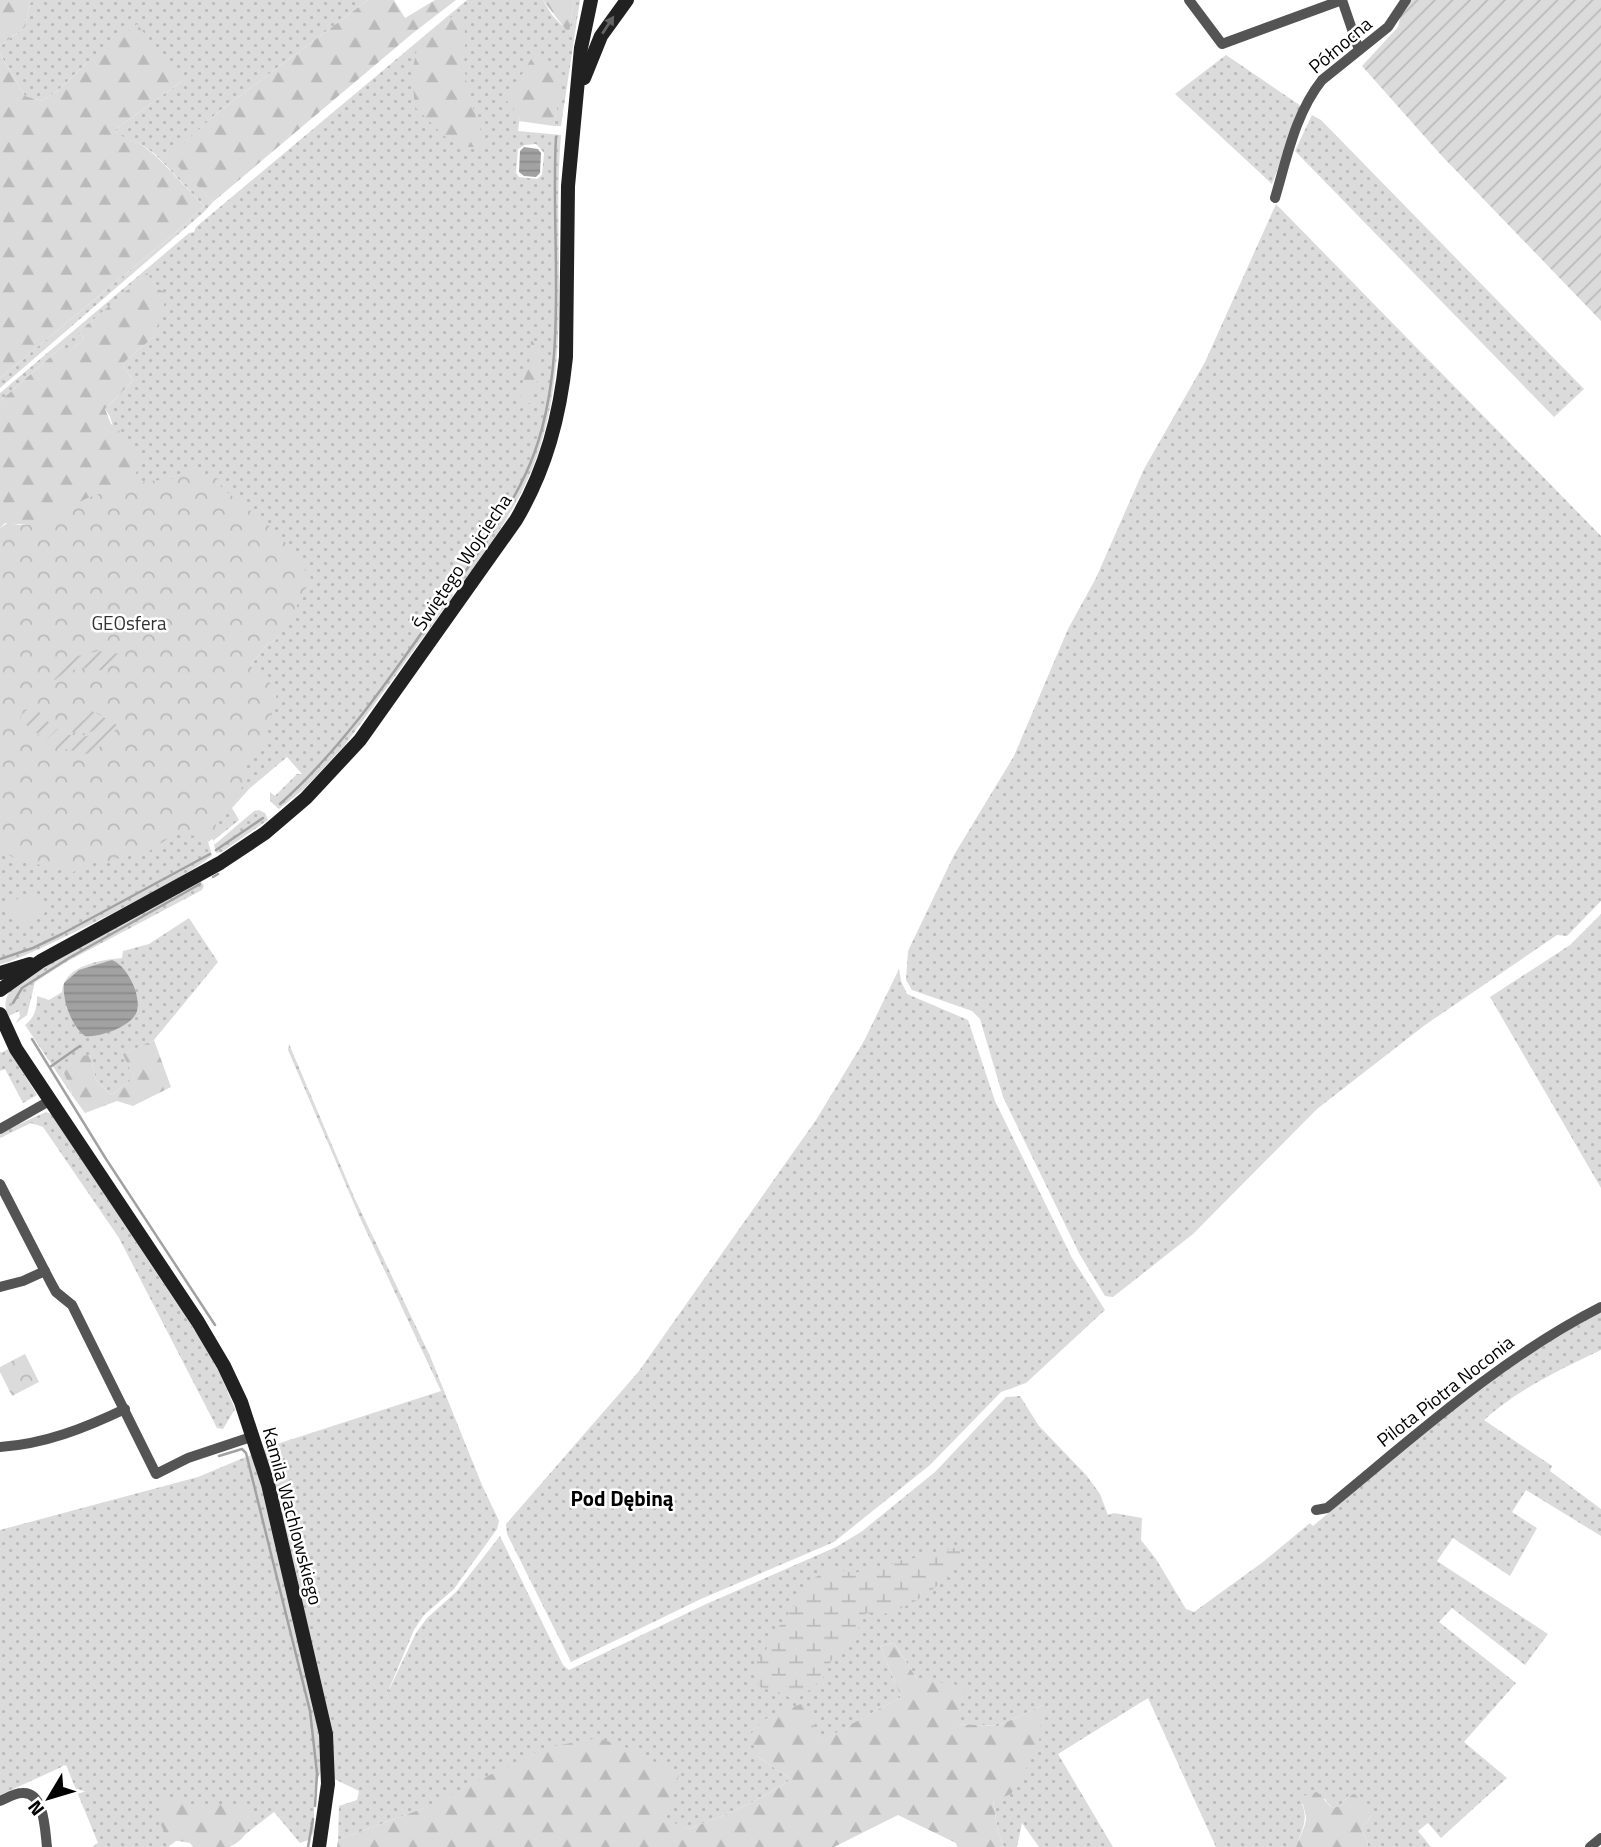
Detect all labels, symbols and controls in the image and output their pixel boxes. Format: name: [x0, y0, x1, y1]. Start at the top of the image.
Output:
street label: Północna: [1301, 9, 1378, 80]
one-way arrow: [601, 16, 615, 34]
street label: Świętego Wojciecha: [405, 487, 518, 636]
park label: GEOsfera: [91, 608, 167, 637]
street label: Pilota Piotra Noconia: [1370, 1327, 1520, 1454]
street label: Kamila Wachlowskiego: [256, 1424, 331, 1608]
district label: Pod Dębiną: [571, 1482, 674, 1514]
north arrow: [14, 1763, 84, 1833]
text: N: [20, 1795, 51, 1823]

